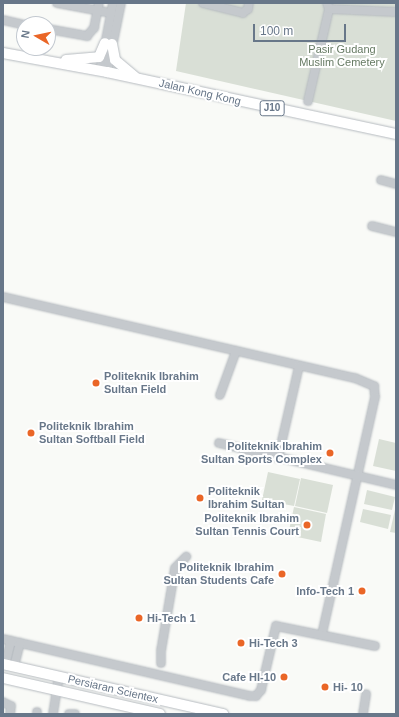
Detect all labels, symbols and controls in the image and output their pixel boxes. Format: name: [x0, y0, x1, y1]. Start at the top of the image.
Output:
north arrow: [16, 16, 56, 56]
scale bar: [255, 16, 348, 42]
text: 100 m: [260, 24, 293, 38]
text: N: [19, 29, 32, 39]
park label: Pasir Gudang Muslim Cemetery: [299, 43, 385, 69]
street label: Jalan Kong Kong: [158, 76, 242, 108]
road number: J10: [259, 100, 285, 116]
place label: Politeknik Ibrahim Sultan Field: [104, 370, 199, 396]
marker: Politeknik Ibrahim Sultan Field: [91, 378, 101, 388]
place label: Politeknik Ibrahim Sultan Softball Field: [39, 420, 145, 446]
marker: Politeknik Ibrahim Sultan Softball Field: [26, 428, 36, 438]
place label: Politeknik Ibrahim Sultan Sports Complex: [201, 440, 322, 466]
marker: Politeknik Ibrahim Sultan Sports Complex: [325, 448, 335, 458]
place label: Politeknik Ibrahim Sultan: [208, 485, 284, 511]
marker: Politeknik Ibrahim Sultan: [195, 493, 205, 503]
place label: Politeknik Ibrahim Sultan Tennis Court: [195, 512, 299, 538]
marker: Politeknik Ibrahim Sultan Tennis Court: [302, 520, 312, 530]
place label: Politeknik Ibrahim Sultan Students Cafe: [163, 561, 274, 587]
marker: Politeknik Ibrahim Sultan Students Cafe: [277, 569, 287, 579]
place label: Info-Tech 1: [296, 584, 354, 598]
marker: Info-Tech 1: [357, 586, 367, 596]
place label: Hi-Tech 1: [147, 611, 196, 625]
marker: Hi-Tech 1: [134, 613, 144, 623]
place label: Hi-Tech 3: [249, 636, 298, 650]
marker: Hi-Tech 3: [236, 638, 246, 648]
place label: Cafe HI-10: [222, 670, 276, 684]
street label: Persiaran Scientex: [67, 672, 159, 706]
marker: Cafe HI-10: [279, 672, 289, 682]
place label: Hi- 10: [333, 680, 363, 694]
marker: Hi- 10: [320, 682, 330, 692]

